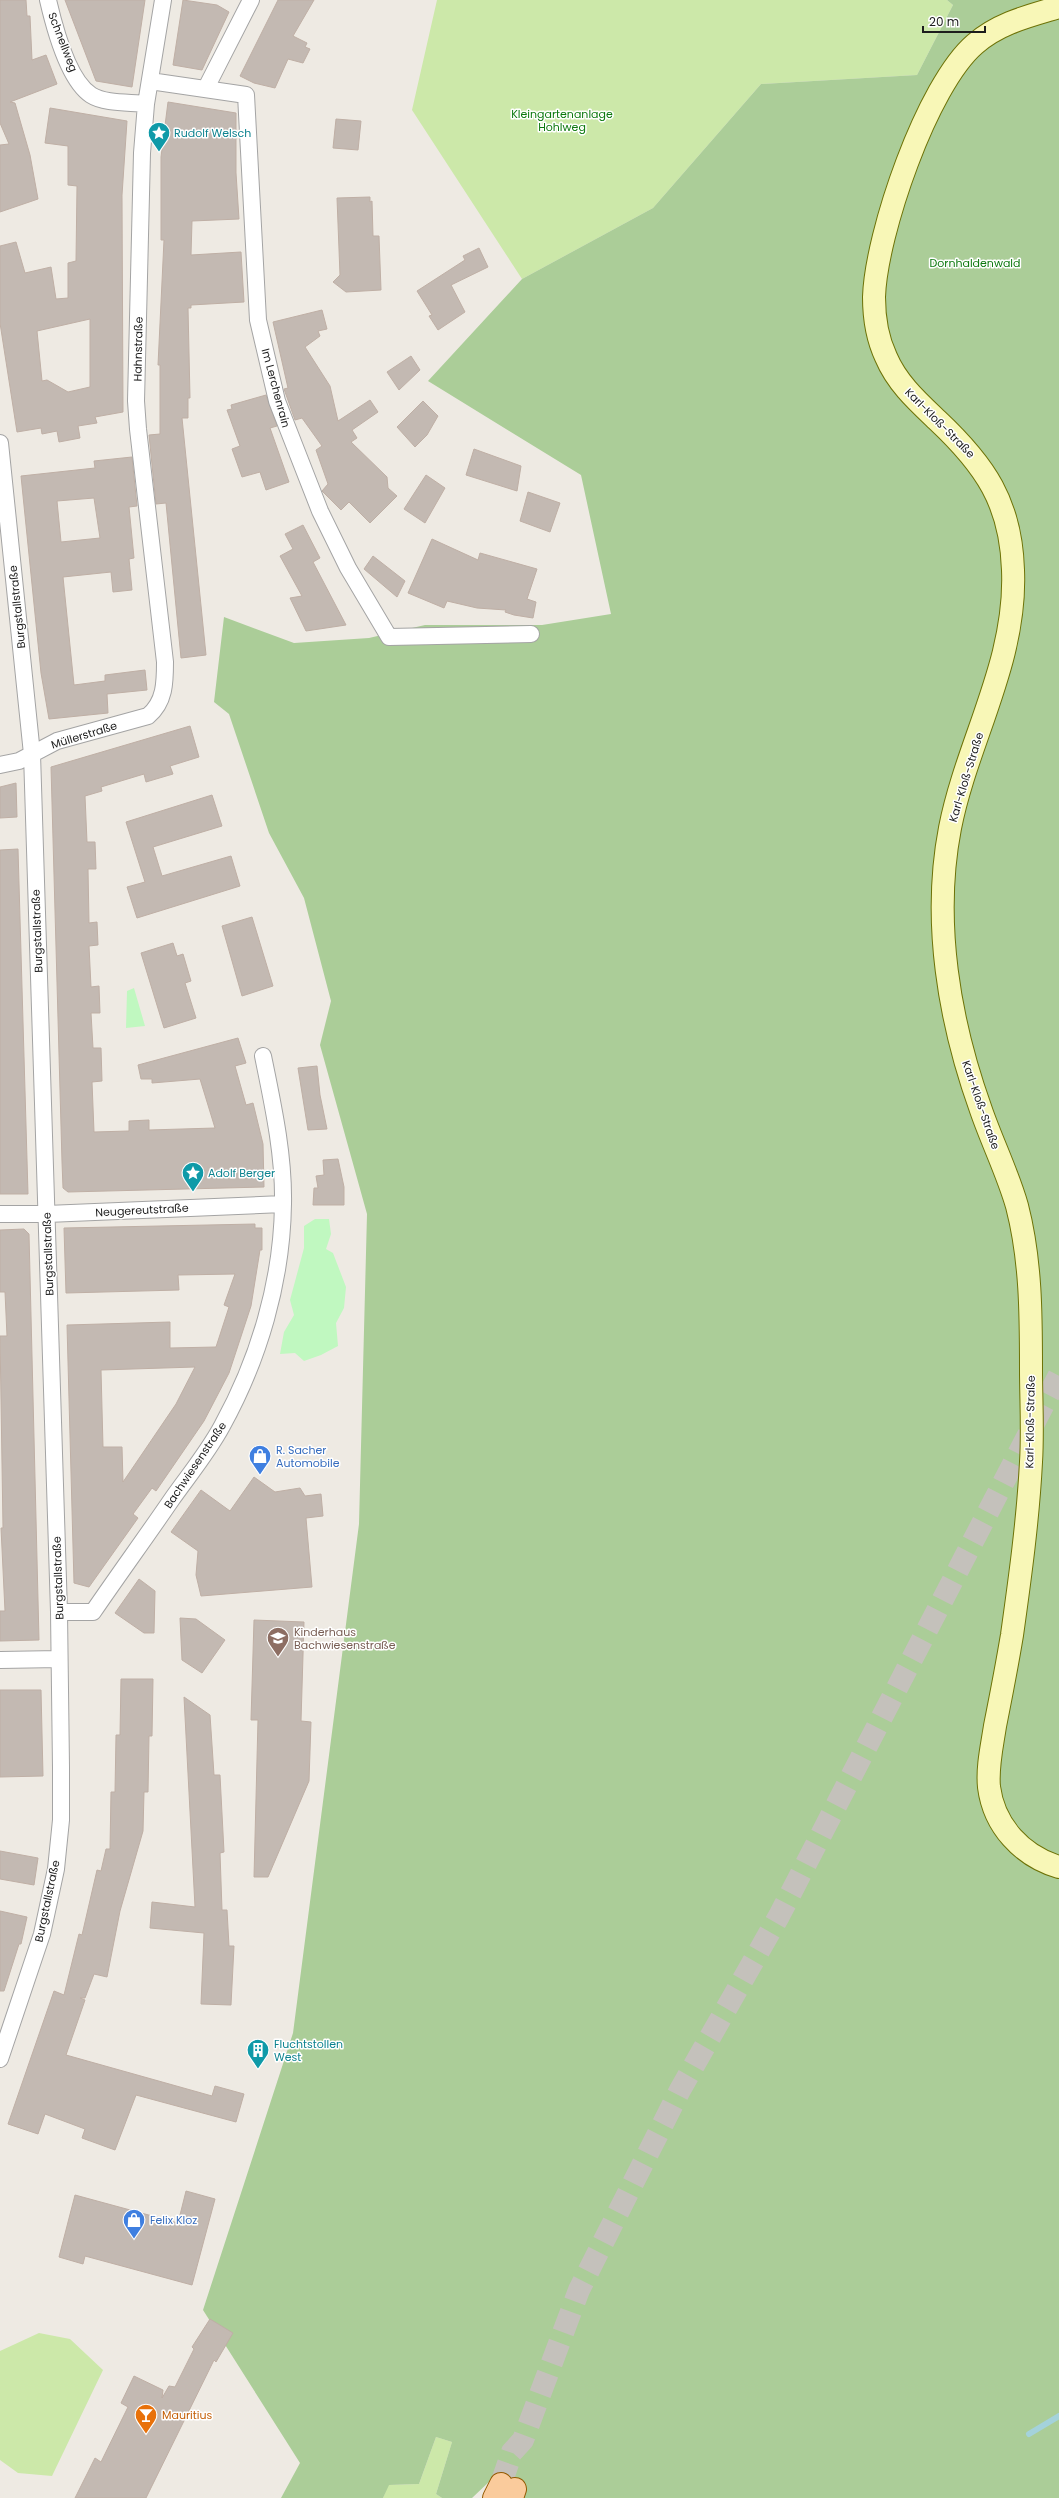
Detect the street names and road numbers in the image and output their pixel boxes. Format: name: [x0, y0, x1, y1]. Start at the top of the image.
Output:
street label: Schnellweg: [44, 10, 82, 74]
street label: Hahnstraße: [129, 316, 147, 382]
street label: Im Lerchenrain: [258, 347, 294, 429]
street label: Karl-Kloß-Straße: [901, 384, 979, 462]
street label: Burgstallstraße: [5, 564, 29, 649]
street label: Müllerstraße: [49, 717, 119, 753]
street label: Karl-Kloß-Straße: [945, 730, 987, 824]
street label: Burgstallstraße: [28, 889, 46, 973]
street label: Karl-Kloß-Straße: [958, 1058, 1004, 1152]
street label: Neugereutstraße: [95, 1200, 189, 1220]
street label: Burgstallstraße: [39, 1212, 57, 1296]
street label: Karl-Kloß-Straße: [1021, 1375, 1039, 1469]
street label: Bachwiesenstraße: [160, 1418, 230, 1512]
street label: Burgstallstraße: [49, 1536, 67, 1620]
street label: Burgstallstraße: [30, 1858, 64, 1944]

